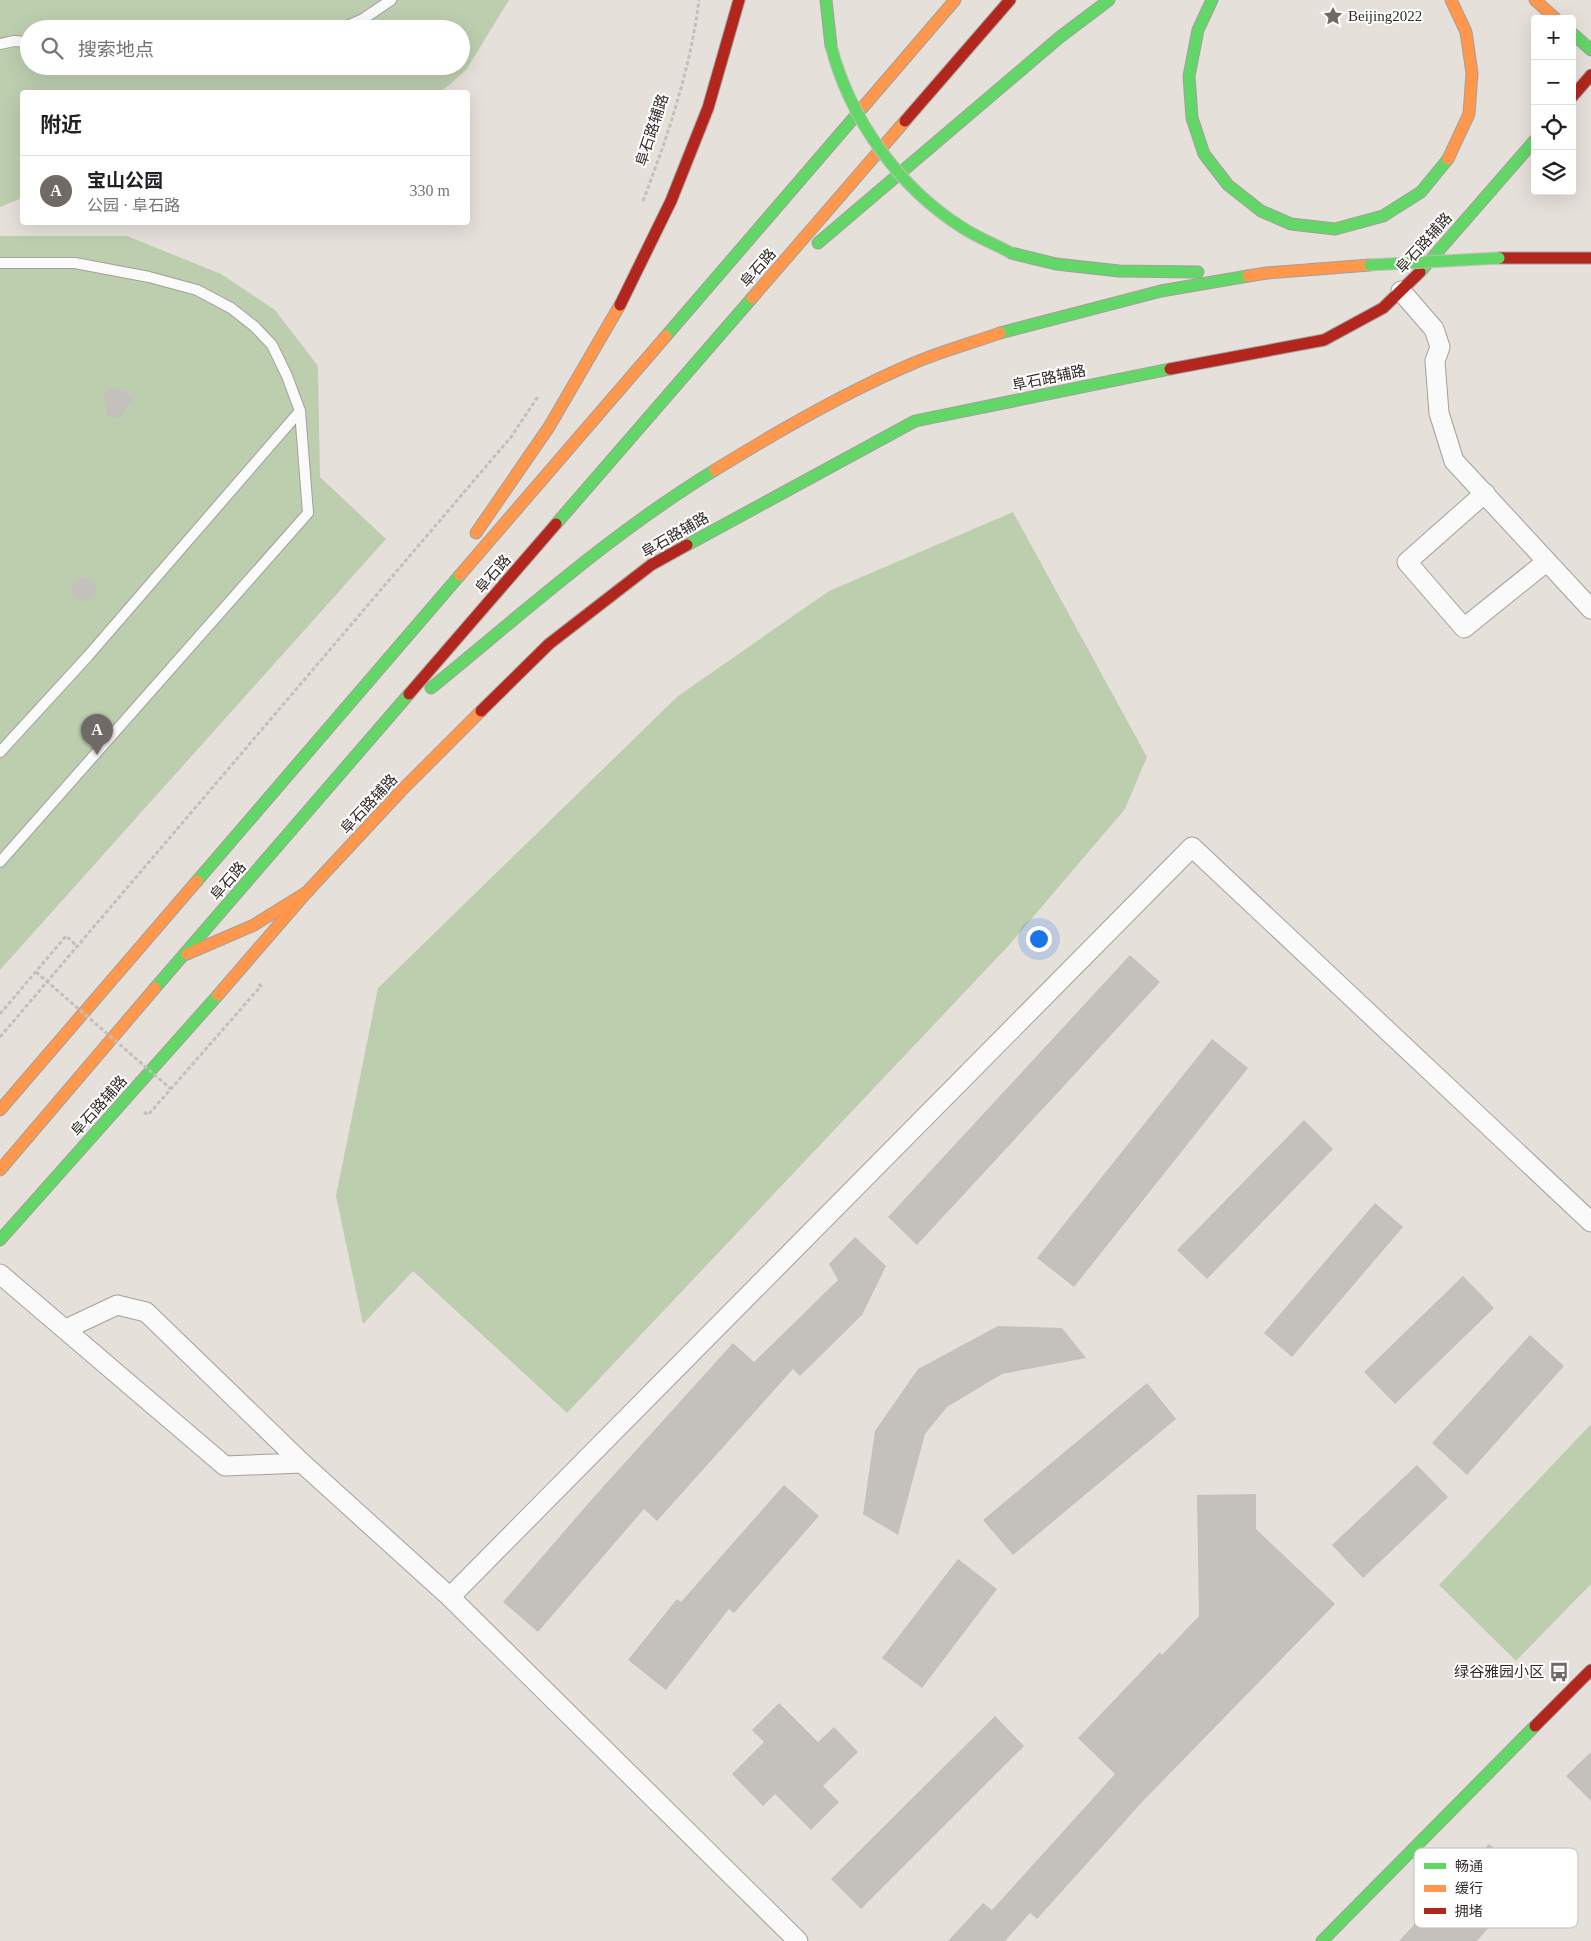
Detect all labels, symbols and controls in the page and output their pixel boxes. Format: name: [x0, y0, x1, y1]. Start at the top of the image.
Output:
place icon: Beijing2022: [1322, 5, 1344, 27]
place label: Beijing2022: [1348, 8, 1422, 24]
map controls: [1531, 15, 1576, 195]
button: +: [1531, 15, 1576, 60]
search box: [20, 20, 470, 75]
icon: search: [38, 34, 66, 62]
text: 搜索地点: [78, 39, 154, 60]
button: −: [1531, 60, 1576, 105]
street label: 阜石路辅路: [633, 92, 671, 168]
button: locate: [1531, 105, 1576, 150]
text: 附近: [40, 113, 82, 137]
button: layers: [1531, 150, 1576, 195]
text: 宝山公园: [87, 170, 163, 191]
text: A: [50, 182, 62, 199]
text: 330 m: [410, 182, 450, 199]
text: 公园 · 阜石路: [87, 197, 180, 214]
street label: 阜石路辅路: [1393, 210, 1455, 276]
street label: 阜石路: [737, 246, 779, 290]
street label: 阜石路辅路: [1011, 362, 1087, 394]
street label: 阜石路辅路: [639, 509, 711, 561]
street label: 阜石路: [472, 552, 514, 596]
pin: A: [81, 714, 113, 755]
street label: 阜石路辅路: [338, 771, 400, 837]
street label: 阜石路: [207, 859, 249, 903]
your location: [1026, 926, 1052, 952]
street label: 阜石路辅路: [68, 1073, 130, 1139]
bus stop icon: 绿谷雅园小区: [1548, 1661, 1570, 1683]
place label: 绿谷雅园小区: [1454, 1664, 1544, 1680]
legend: [1414, 1848, 1578, 1928]
text: 畅通: [1455, 1859, 1483, 1874]
text: 缓行: [1455, 1881, 1483, 1896]
text: 拥堵: [1455, 1904, 1483, 1919]

